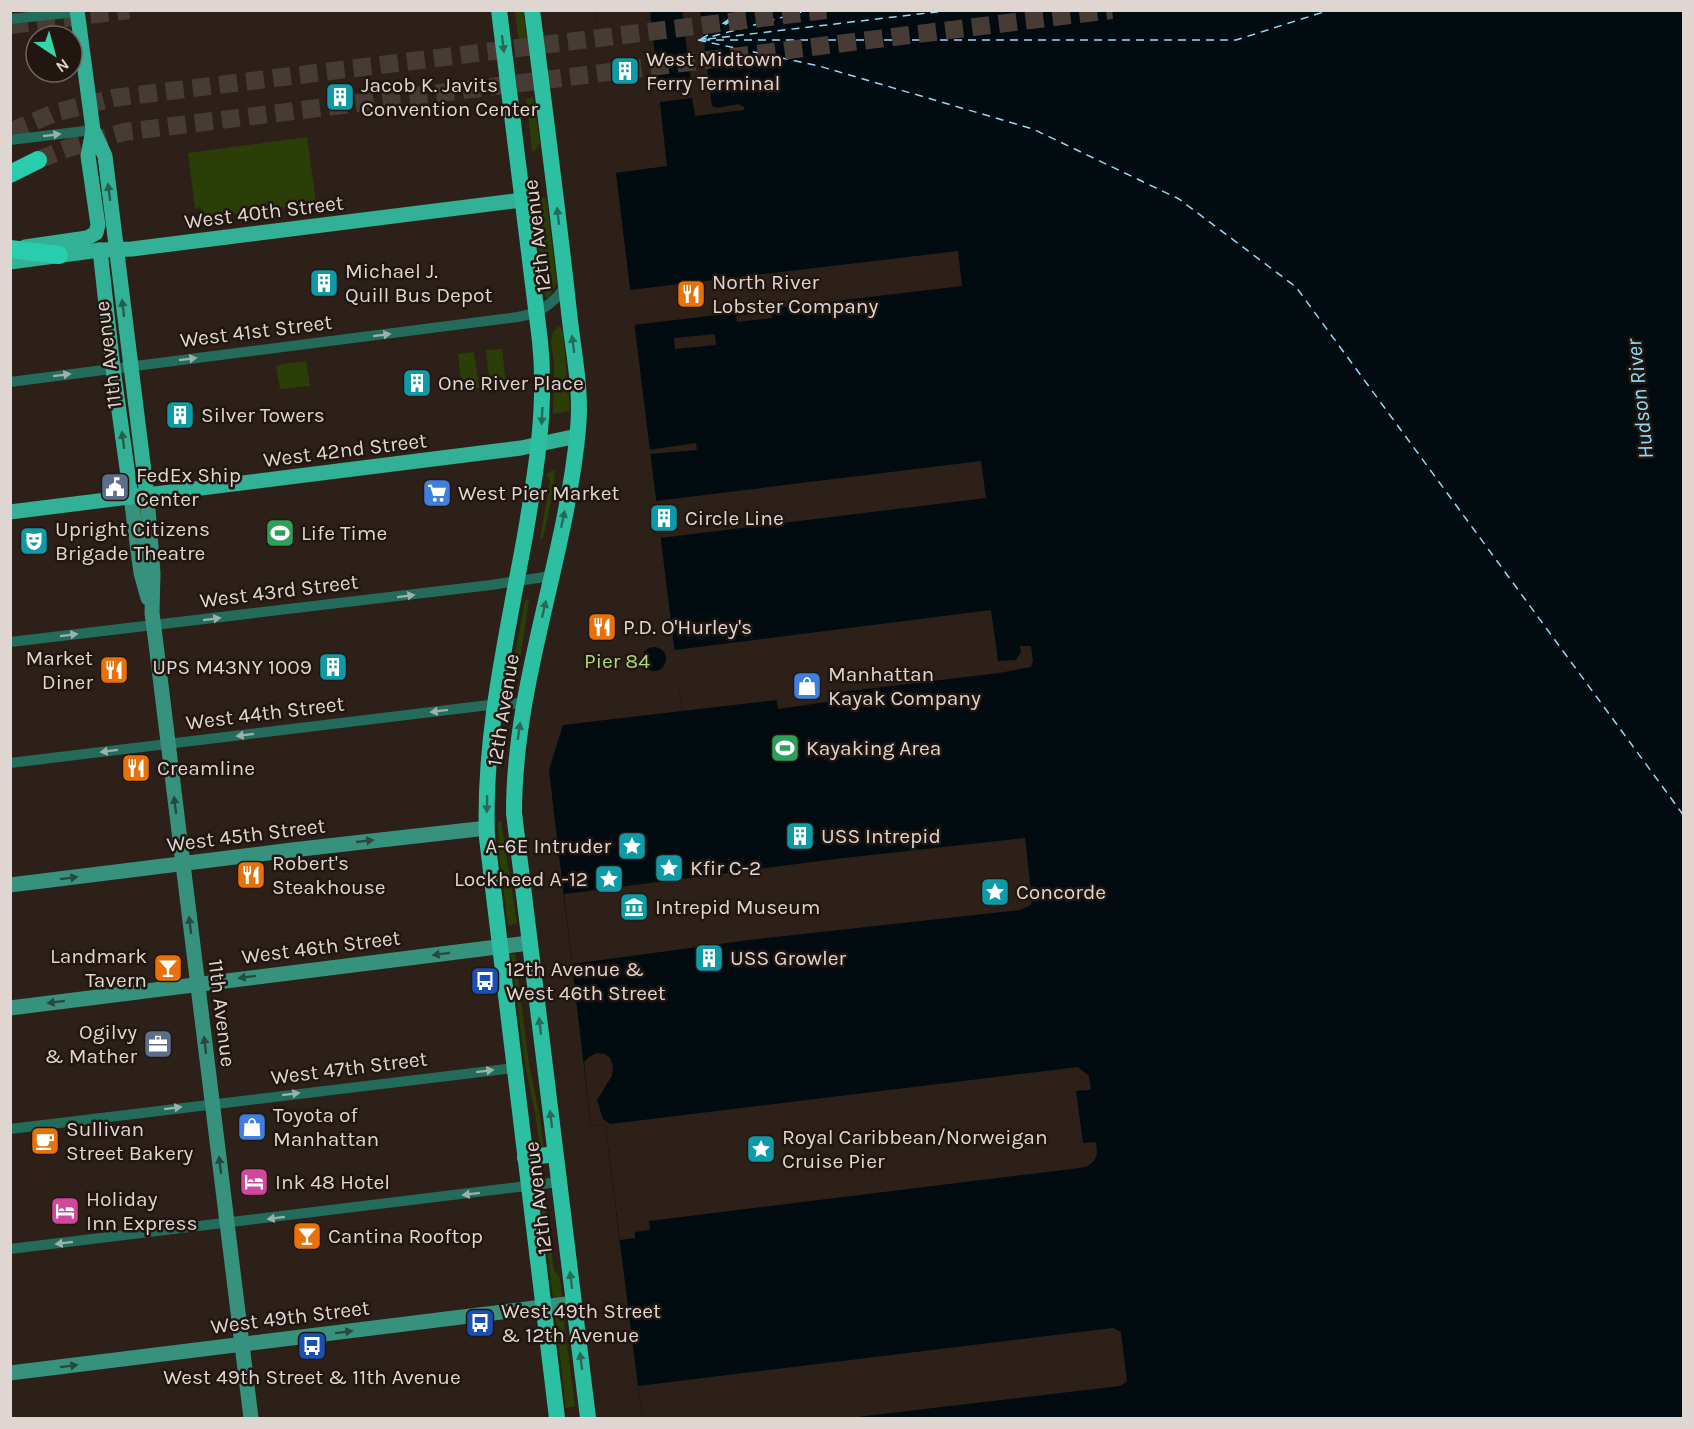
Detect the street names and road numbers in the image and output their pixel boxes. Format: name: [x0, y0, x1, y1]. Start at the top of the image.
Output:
street label: 12th Avenue: [518, 178, 556, 294]
street label: West 40th Street: [183, 190, 345, 234]
street label: 11th Avenue: [89, 300, 127, 410]
street label: West 41st Street: [179, 310, 334, 352]
street label: West 42nd Street: [262, 428, 428, 472]
street label: West 43rd Street: [198, 569, 360, 613]
street label: 12th Avenue: [482, 652, 524, 768]
street label: West 44th Street: [184, 691, 346, 735]
street label: West 45th Street: [165, 813, 327, 857]
street label: West 46th Street: [240, 925, 402, 969]
street label: 11th Avenue: [203, 958, 241, 1068]
street label: West 47th Street: [269, 1046, 429, 1090]
street label: 12th Avenue: [519, 1140, 557, 1256]
street label: West 49th Street: [209, 1295, 371, 1339]

